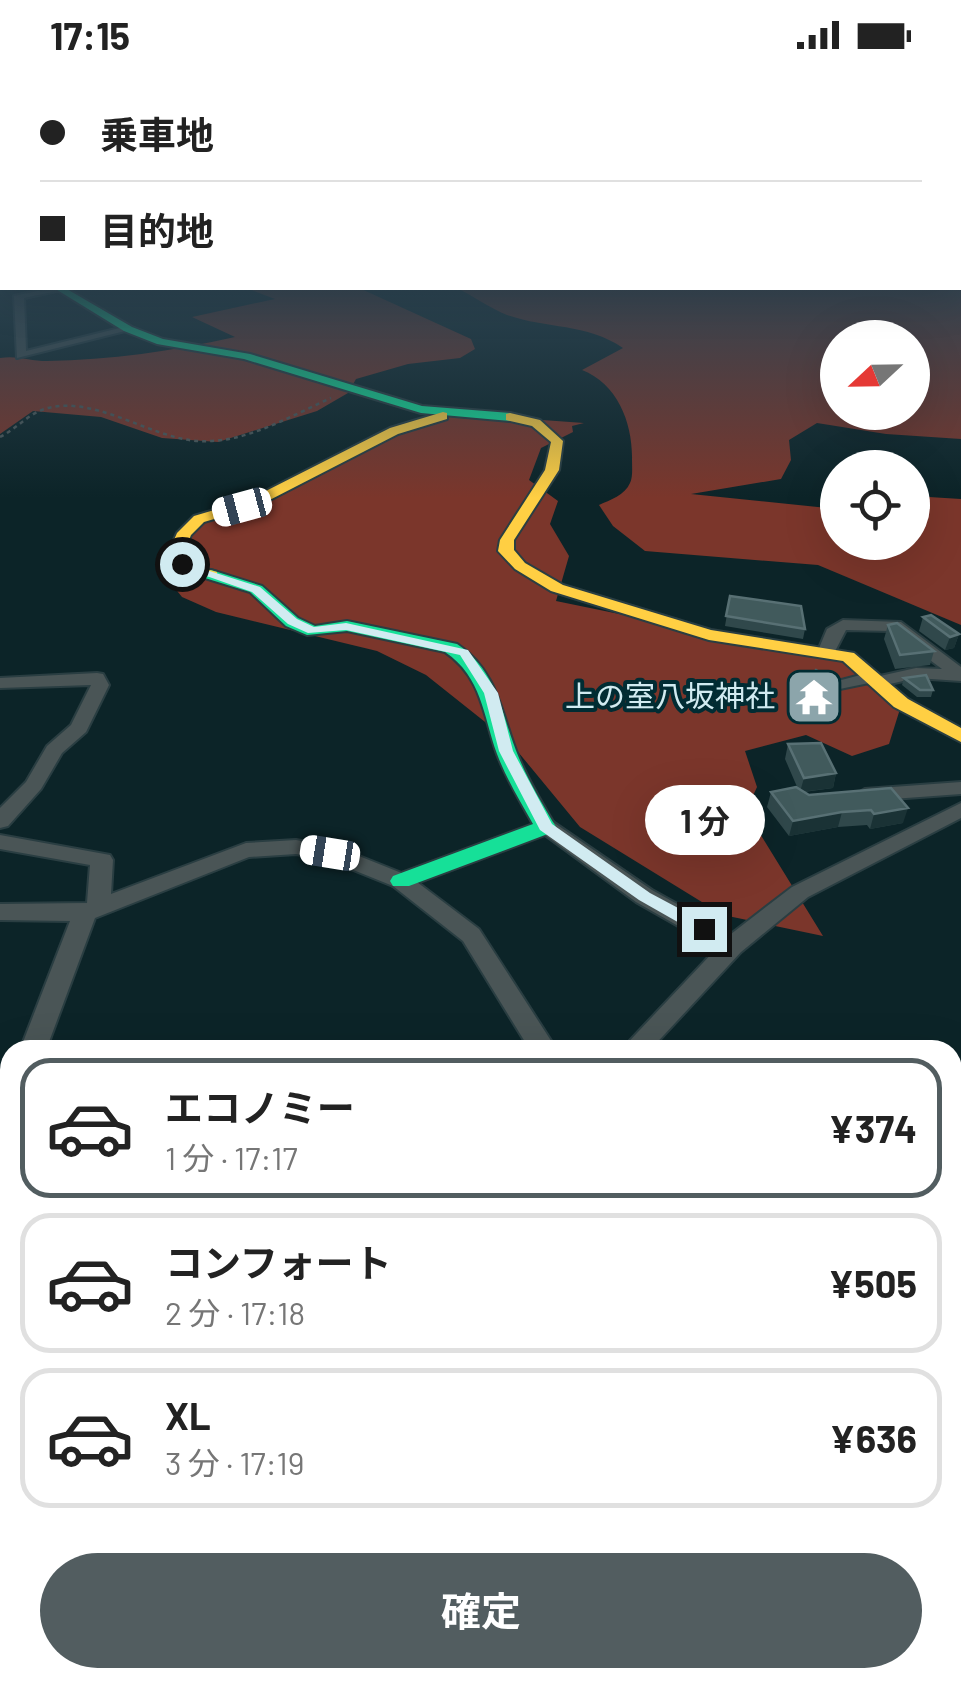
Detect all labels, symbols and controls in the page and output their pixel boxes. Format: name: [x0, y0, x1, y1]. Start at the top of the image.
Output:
text: 17:15: [50, 12, 130, 58]
text: 乗車地: [100, 111, 214, 157]
text: 目的地: [100, 207, 214, 253]
north arrow: [820, 320, 930, 430]
map controls: [820, 320, 930, 560]
button: locate: [820, 450, 930, 560]
car: [209, 485, 275, 529]
route start: [160, 542, 205, 587]
temple icon: 上の室八坂神社: [784, 667, 844, 727]
place label: 上の室八坂神社: [565, 677, 775, 713]
callout: 1 分: [644, 784, 764, 854]
text: 1 分: [680, 801, 730, 839]
car: [298, 833, 362, 873]
route end: [682, 907, 727, 952]
icon: car: [45, 1083, 135, 1173]
text: エコノミー: [165, 1084, 355, 1130]
text: ¥374: [829, 1105, 917, 1151]
text: 1 分 · 17:17: [165, 1138, 298, 1176]
icon: car: [45, 1238, 135, 1328]
text: コンフォート: [165, 1239, 392, 1285]
text: ¥505: [828, 1260, 917, 1306]
text: 2 分 · 17:18: [165, 1293, 305, 1331]
text: XL: [165, 1392, 211, 1438]
icon: car: [45, 1393, 135, 1483]
text: ¥636: [830, 1415, 917, 1461]
text: 3 分 · 17:19: [165, 1443, 304, 1481]
button: 確定: [40, 1553, 922, 1668]

